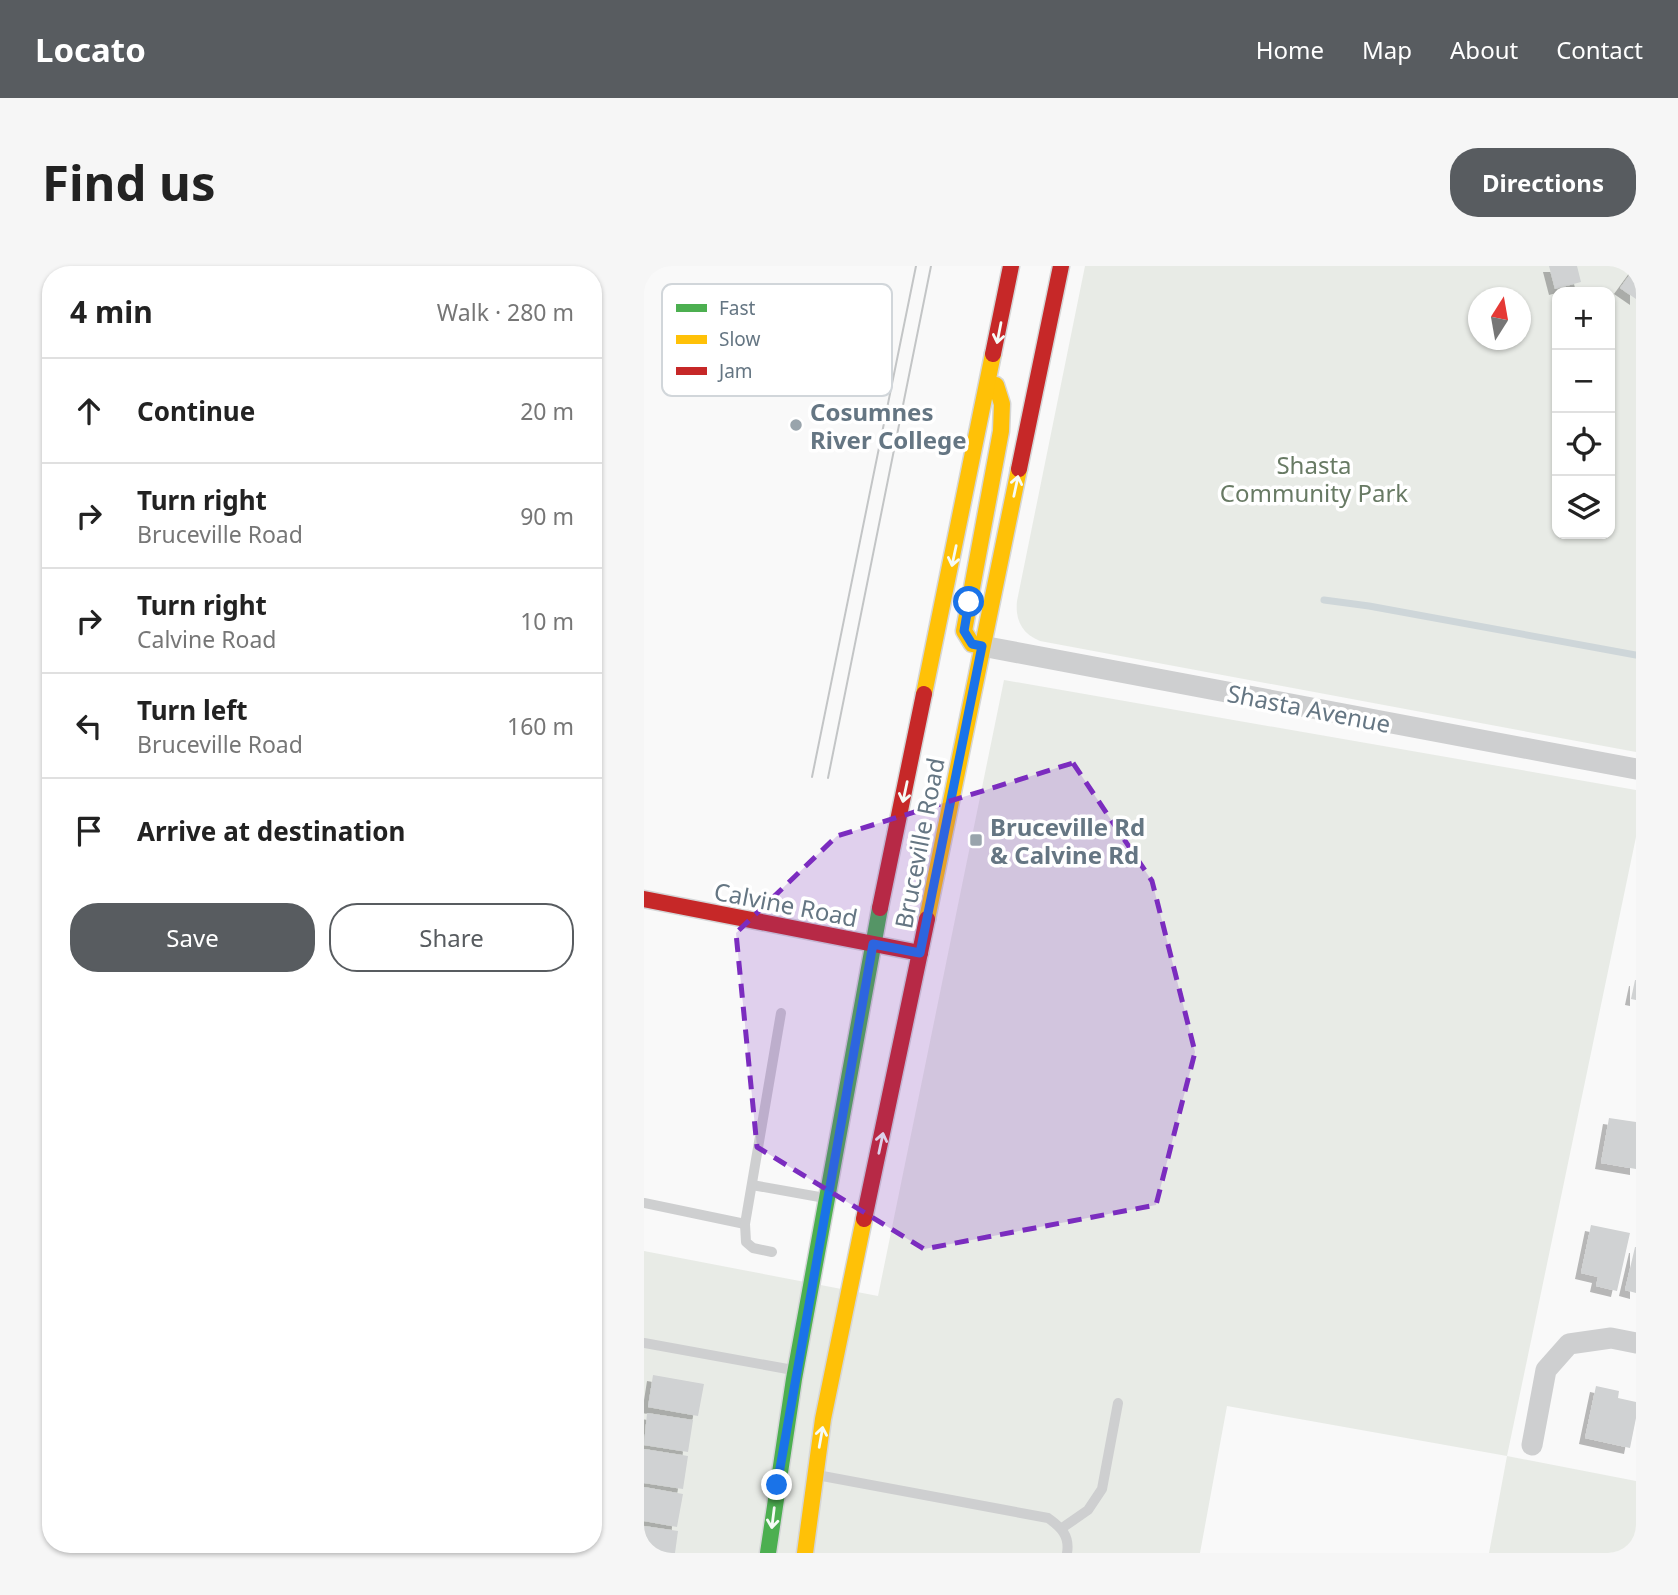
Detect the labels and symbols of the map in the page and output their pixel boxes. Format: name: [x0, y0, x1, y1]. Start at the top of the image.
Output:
legend: [662, 284, 892, 396]
north arrow: [1468, 287, 1531, 350]
text: Fast: [719, 295, 756, 321]
one-way arrow: [992, 321, 1005, 344]
text: Slow: [719, 326, 760, 352]
text: Jam: [717, 358, 753, 384]
place label: Cosumnes River College: [810, 395, 966, 456]
marker: Cosumnes River College: [788, 417, 804, 433]
park label: Shasta Community Park: [1220, 448, 1408, 509]
one-way arrow: [1009, 475, 1023, 498]
one-way arrow: [946, 544, 960, 567]
route start: [953, 586, 984, 617]
street label: Shasta Avenue: [1225, 676, 1393, 740]
street label: Bruceville Road: [886, 755, 952, 931]
one-way arrow: [897, 780, 911, 803]
place label: Bruceville Rd & Calvine Rd: [990, 810, 1145, 871]
marker: Bruceville Rd & Calvine Rd: [968, 832, 984, 848]
street label: Calvine Road: [711, 874, 861, 934]
one-way arrow: [875, 1132, 889, 1155]
one-way arrow: [814, 1426, 828, 1449]
route end: [761, 1469, 792, 1500]
one-way arrow: [766, 1506, 779, 1529]

